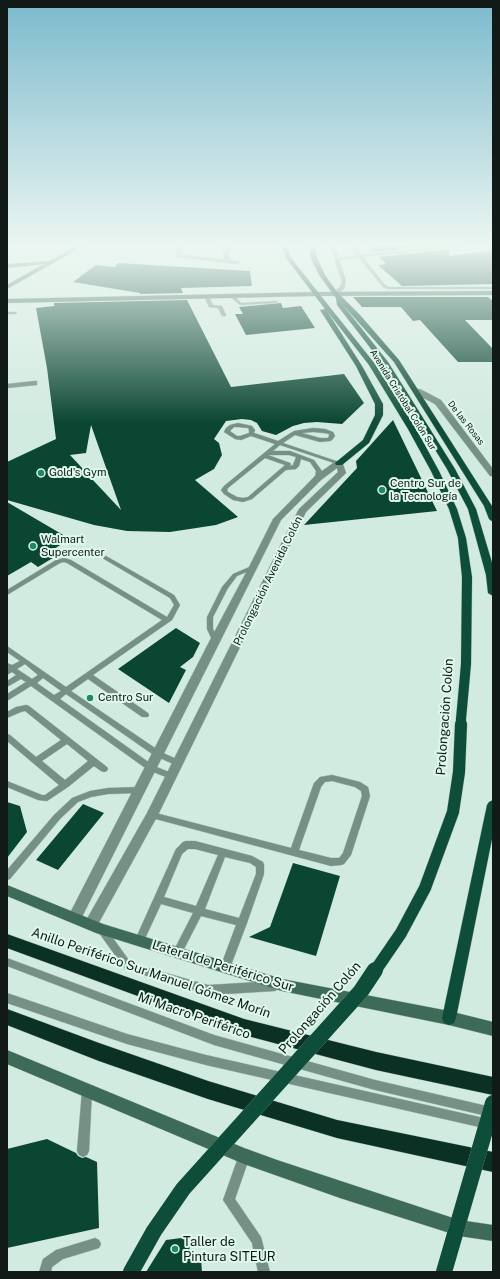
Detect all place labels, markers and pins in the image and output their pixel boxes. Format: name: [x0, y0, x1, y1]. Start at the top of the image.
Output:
place label: Gold's Gym: [49, 466, 106, 480]
marker: Gold's Gym: [36, 468, 46, 478]
place label: Centro Sur de la Tecnología: [390, 477, 461, 503]
marker: Centro Sur de la Tecnología: [377, 485, 387, 495]
place label: Walmart Supercenter: [41, 533, 105, 559]
marker: Walmart Supercenter: [28, 541, 38, 551]
place label: Centro Sur: [98, 691, 153, 705]
marker: Centro Sur: [85, 693, 95, 703]
place label: Taller de Pintura SITEUR: [183, 1234, 276, 1265]
marker: Taller de Pintura SITEUR: [170, 1244, 180, 1254]

